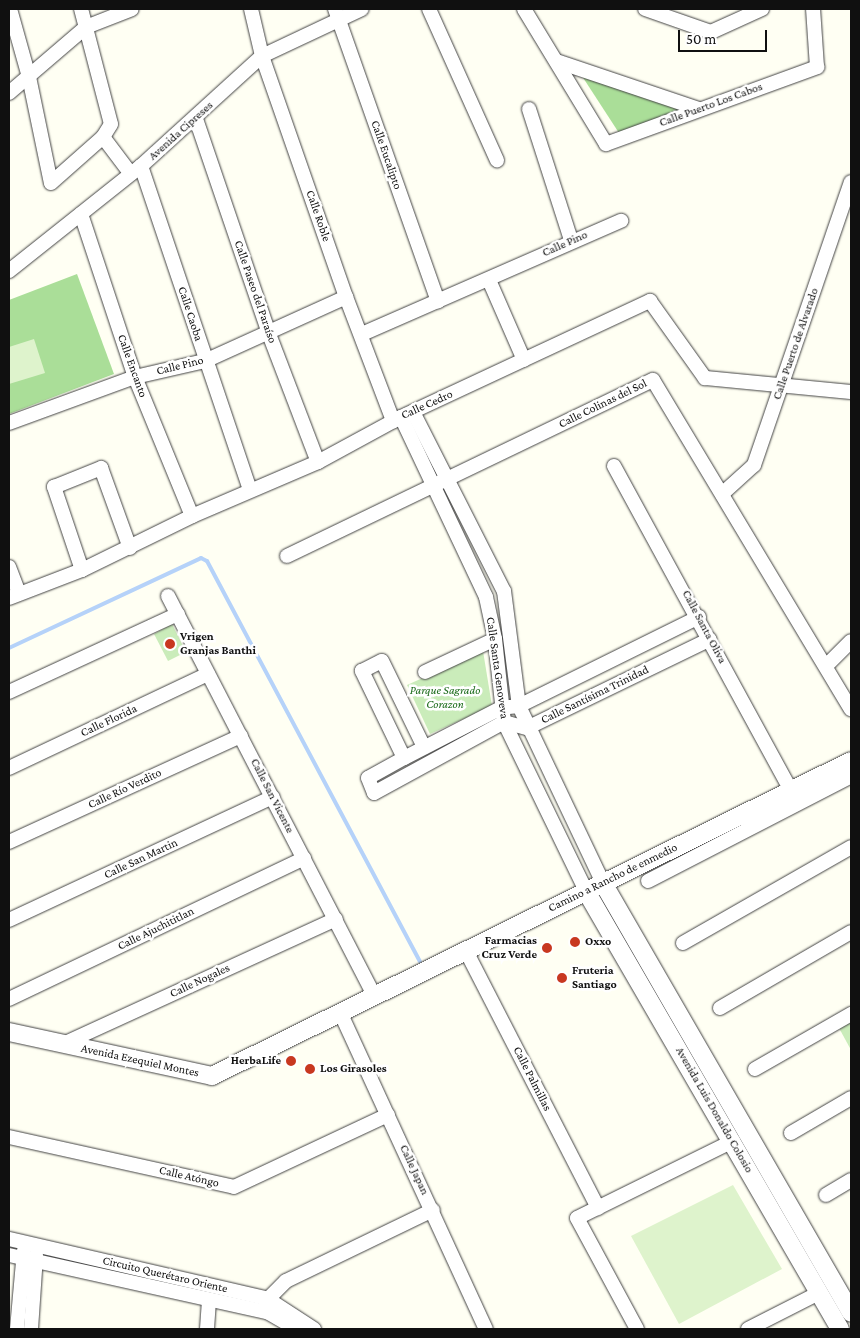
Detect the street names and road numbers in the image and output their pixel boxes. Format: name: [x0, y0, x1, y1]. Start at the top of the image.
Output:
street label: Calle Puerto Los Cabos: [657, 80, 765, 130]
street label: Avenida Cipreses: [146, 98, 216, 164]
street label: Calle Eucalipto: [367, 119, 405, 191]
street label: Calle Roble: [302, 188, 334, 244]
street label: Calle Pino: [540, 228, 590, 260]
street label: Calle Paseo del Paraíso: [231, 239, 279, 345]
street label: Calle Caoba: [174, 285, 206, 343]
street label: Calle Puerto de Alvarado: [770, 286, 822, 402]
street label: Calle Encanto: [114, 332, 150, 400]
street label: Calle Pino: [155, 353, 205, 379]
street label: Calle Colinas del Sol: [557, 376, 649, 432]
street label: Calle Cedro: [399, 387, 455, 423]
street label: Calle Santa Oliva: [679, 588, 729, 666]
street label: Calle Santa Genoveva: [483, 616, 511, 720]
street label: Calle Santísima Trinidad: [539, 663, 651, 727]
street label: Calle Florida: [78, 702, 140, 740]
street label: Calle San Vicente: [247, 756, 297, 836]
street label: Calle Río Verdito: [86, 766, 164, 812]
street label: Calle San Martin: [102, 836, 180, 882]
street label: Camino a Rancho de enmedio: [546, 840, 680, 916]
street label: Calle Ajuchititlan: [115, 904, 197, 954]
street label: Calle Nogales: [168, 961, 232, 1001]
street label: Avenida Ezequiel Montes: [80, 1041, 200, 1081]
street label: Calle Palmillas: [510, 1044, 554, 1114]
street label: Avenida Luis Donaldo Colosio: [672, 1045, 756, 1175]
street label: Calle Japan: [396, 1143, 432, 1197]
street label: Calle Atóngo: [158, 1163, 220, 1191]
street label: Circuito Querétaro Oriente: [101, 1254, 229, 1296]

